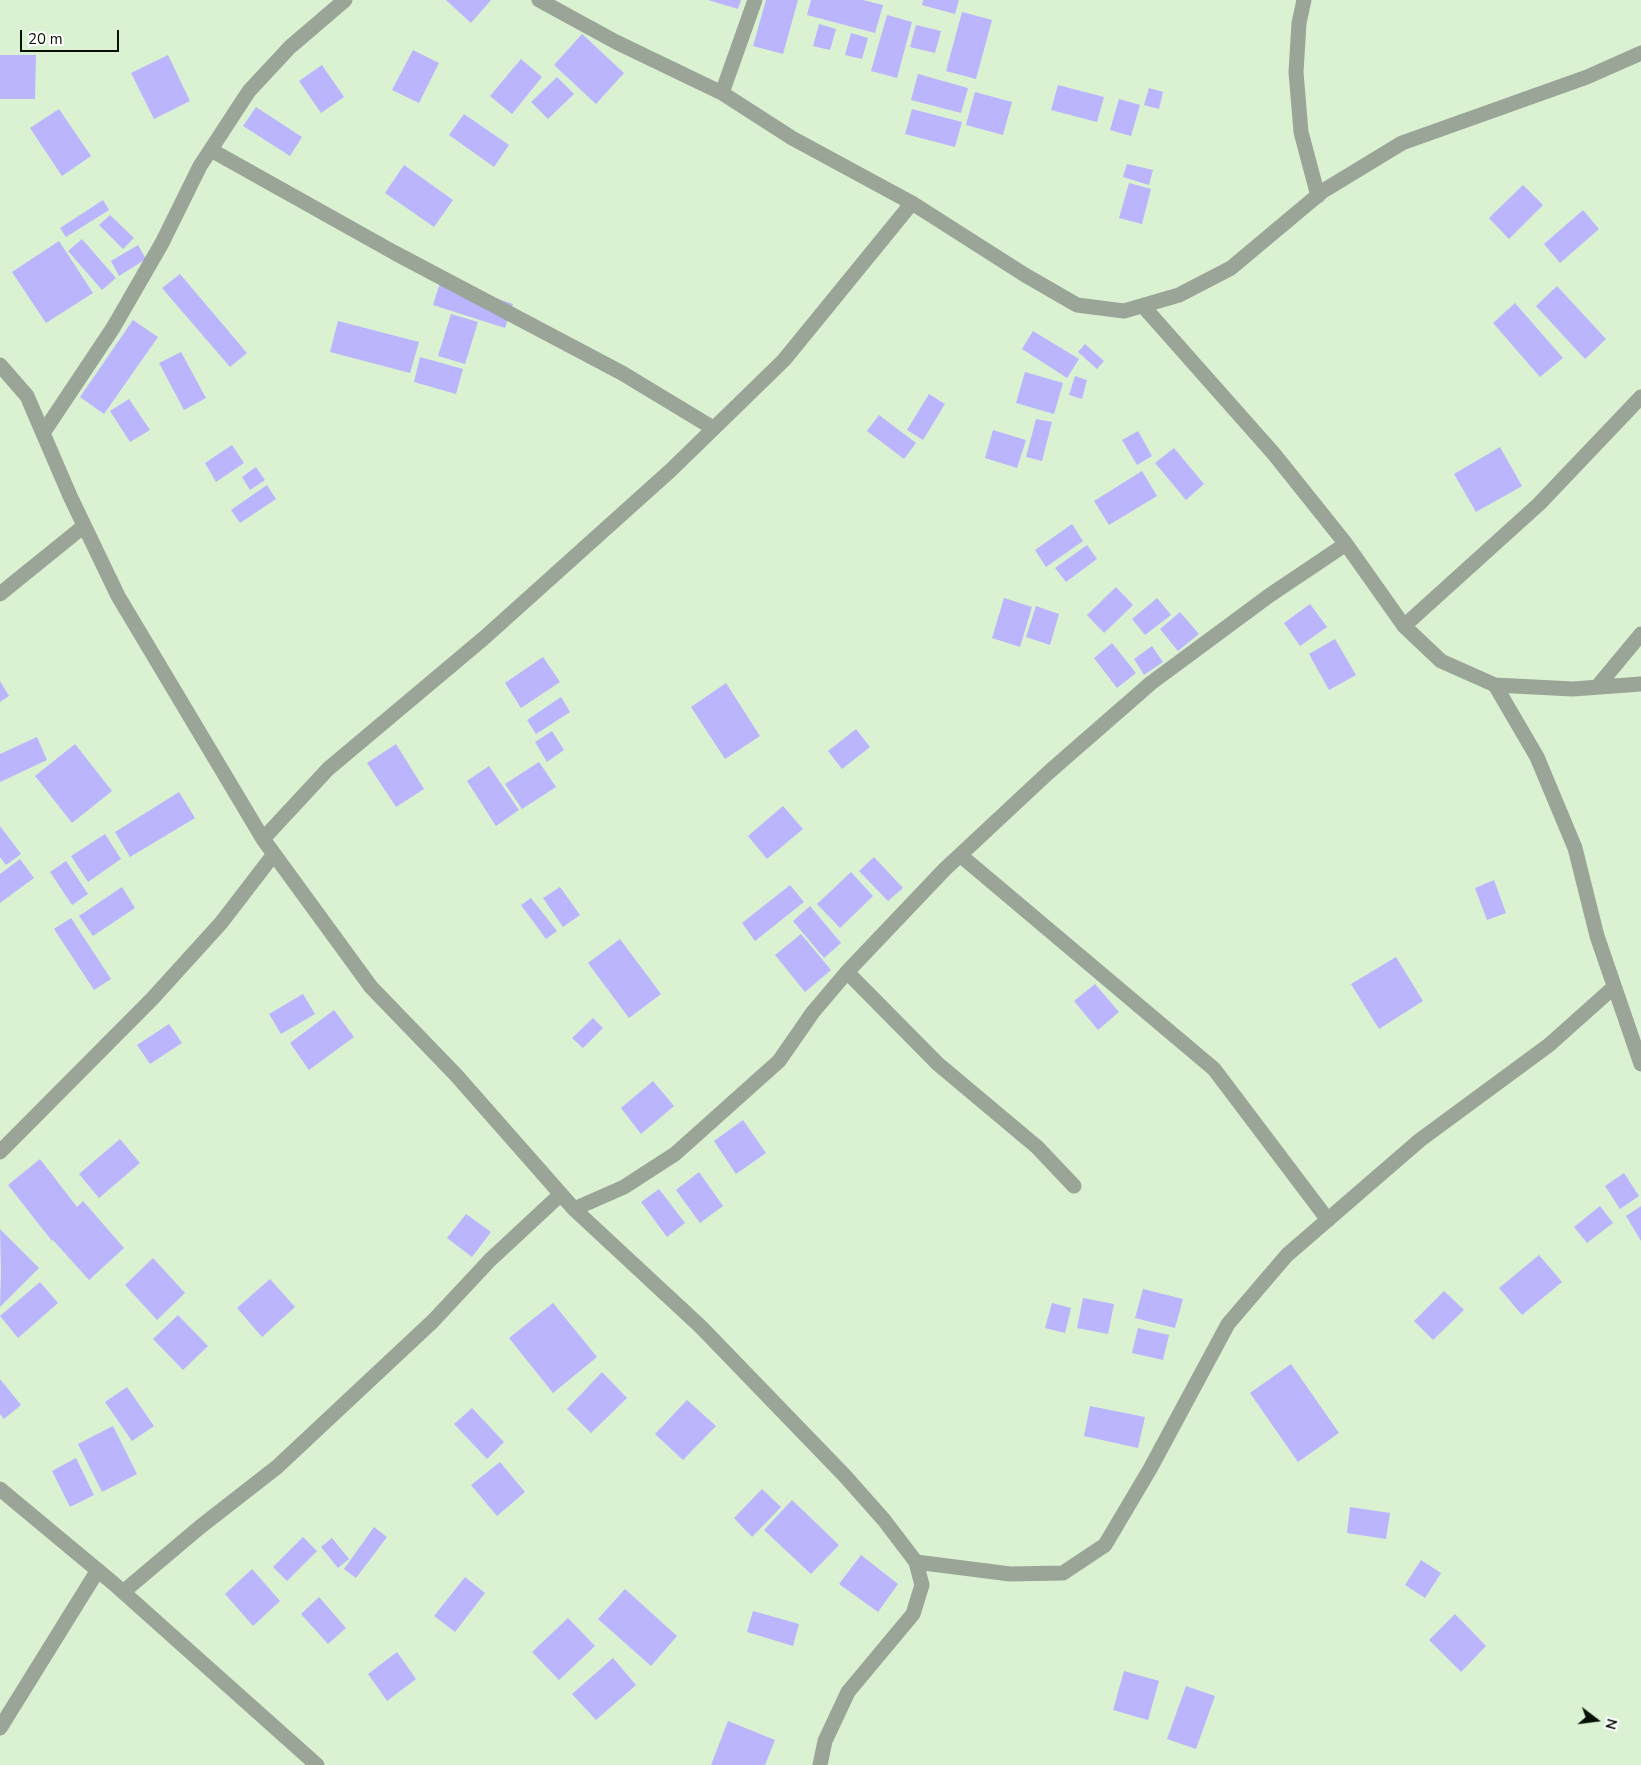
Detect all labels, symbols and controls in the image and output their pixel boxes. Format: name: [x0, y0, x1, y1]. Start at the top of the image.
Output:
scale bar: [22, 20, 121, 52]
text: 20 m: [28, 29, 63, 49]
north arrow: [1571, 1695, 1621, 1745]
text: N: [1600, 1716, 1622, 1732]

